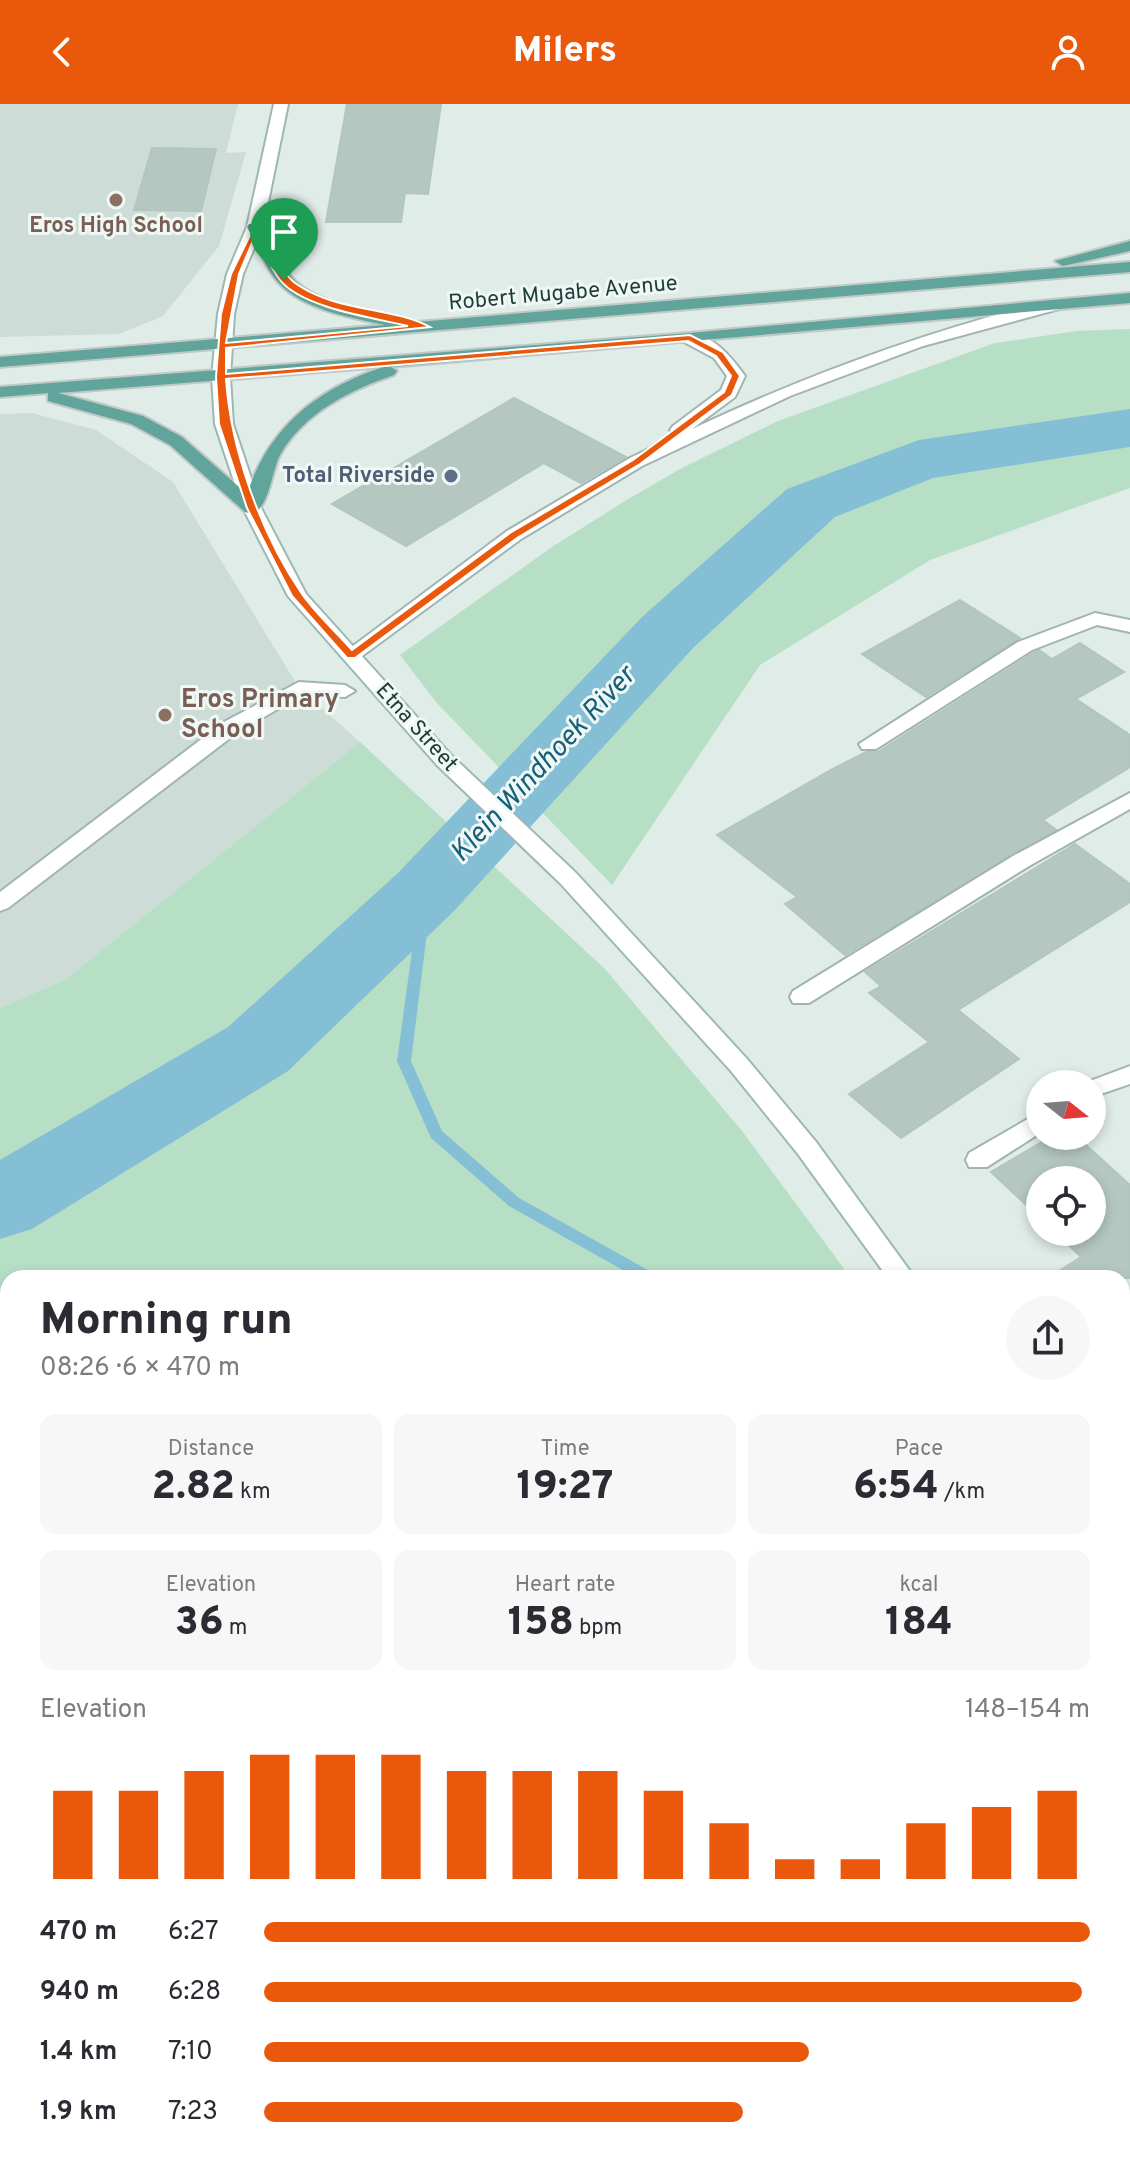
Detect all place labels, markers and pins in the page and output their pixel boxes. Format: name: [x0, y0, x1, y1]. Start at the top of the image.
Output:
marker: Eros High School: [107, 191, 125, 209]
pin: [250, 198, 318, 280]
place label: Eros High School: [29, 213, 203, 240]
place label: Total Riverside: [282, 463, 435, 490]
marker: Total Riverside: [442, 467, 460, 485]
place label: Eros Primary School: [181, 684, 339, 747]
marker: Eros Primary School: [156, 706, 174, 724]

